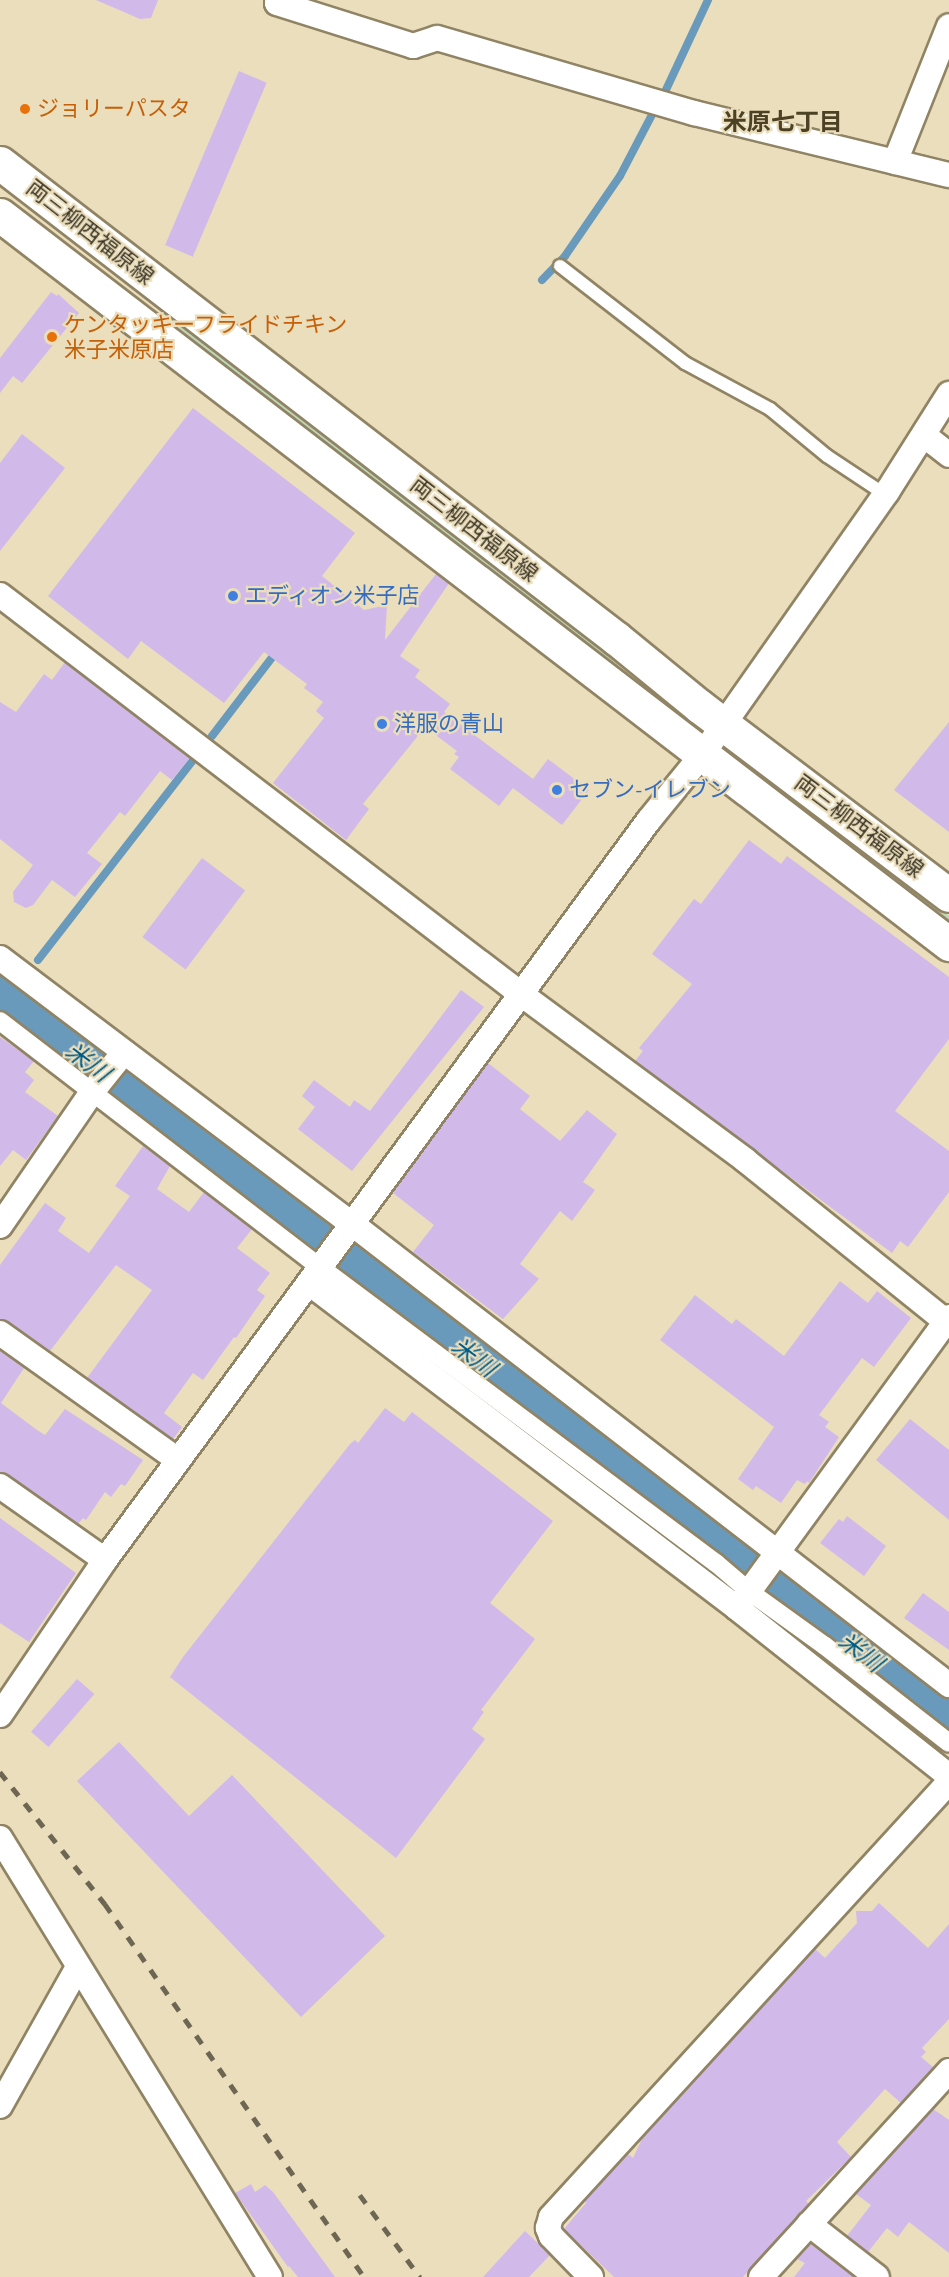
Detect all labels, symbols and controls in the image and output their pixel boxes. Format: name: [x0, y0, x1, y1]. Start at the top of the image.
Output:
place label: ジョリーパスタ: [37, 96, 191, 122]
marker: ジョリーパスタ: [18, 102, 32, 116]
district label: 米原七丁目: [723, 108, 843, 136]
street label: 両三柳西福原線: [21, 174, 159, 290]
place label: ケンタッキーフライドチキン 米子米原店: [64, 311, 350, 362]
marker: ケンタッキーフライドチキン 米子米原店: [45, 330, 59, 344]
street label: 両三柳西福原線: [405, 471, 543, 587]
place label: エディオン米子店: [245, 583, 421, 609]
marker: エディオン米子店: [226, 589, 240, 603]
place label: 洋服の青山: [394, 711, 504, 737]
marker: 洋服の青山: [375, 717, 389, 731]
street label: 両三柳西福原線: [790, 769, 928, 883]
place label: セブン-イレブン: [569, 777, 731, 803]
marker: セブン-イレブン: [550, 783, 564, 797]
water label: 米川: [60, 1036, 116, 1088]
water label: 米川: [446, 1331, 502, 1383]
water label: 米川: [833, 1626, 889, 1678]

